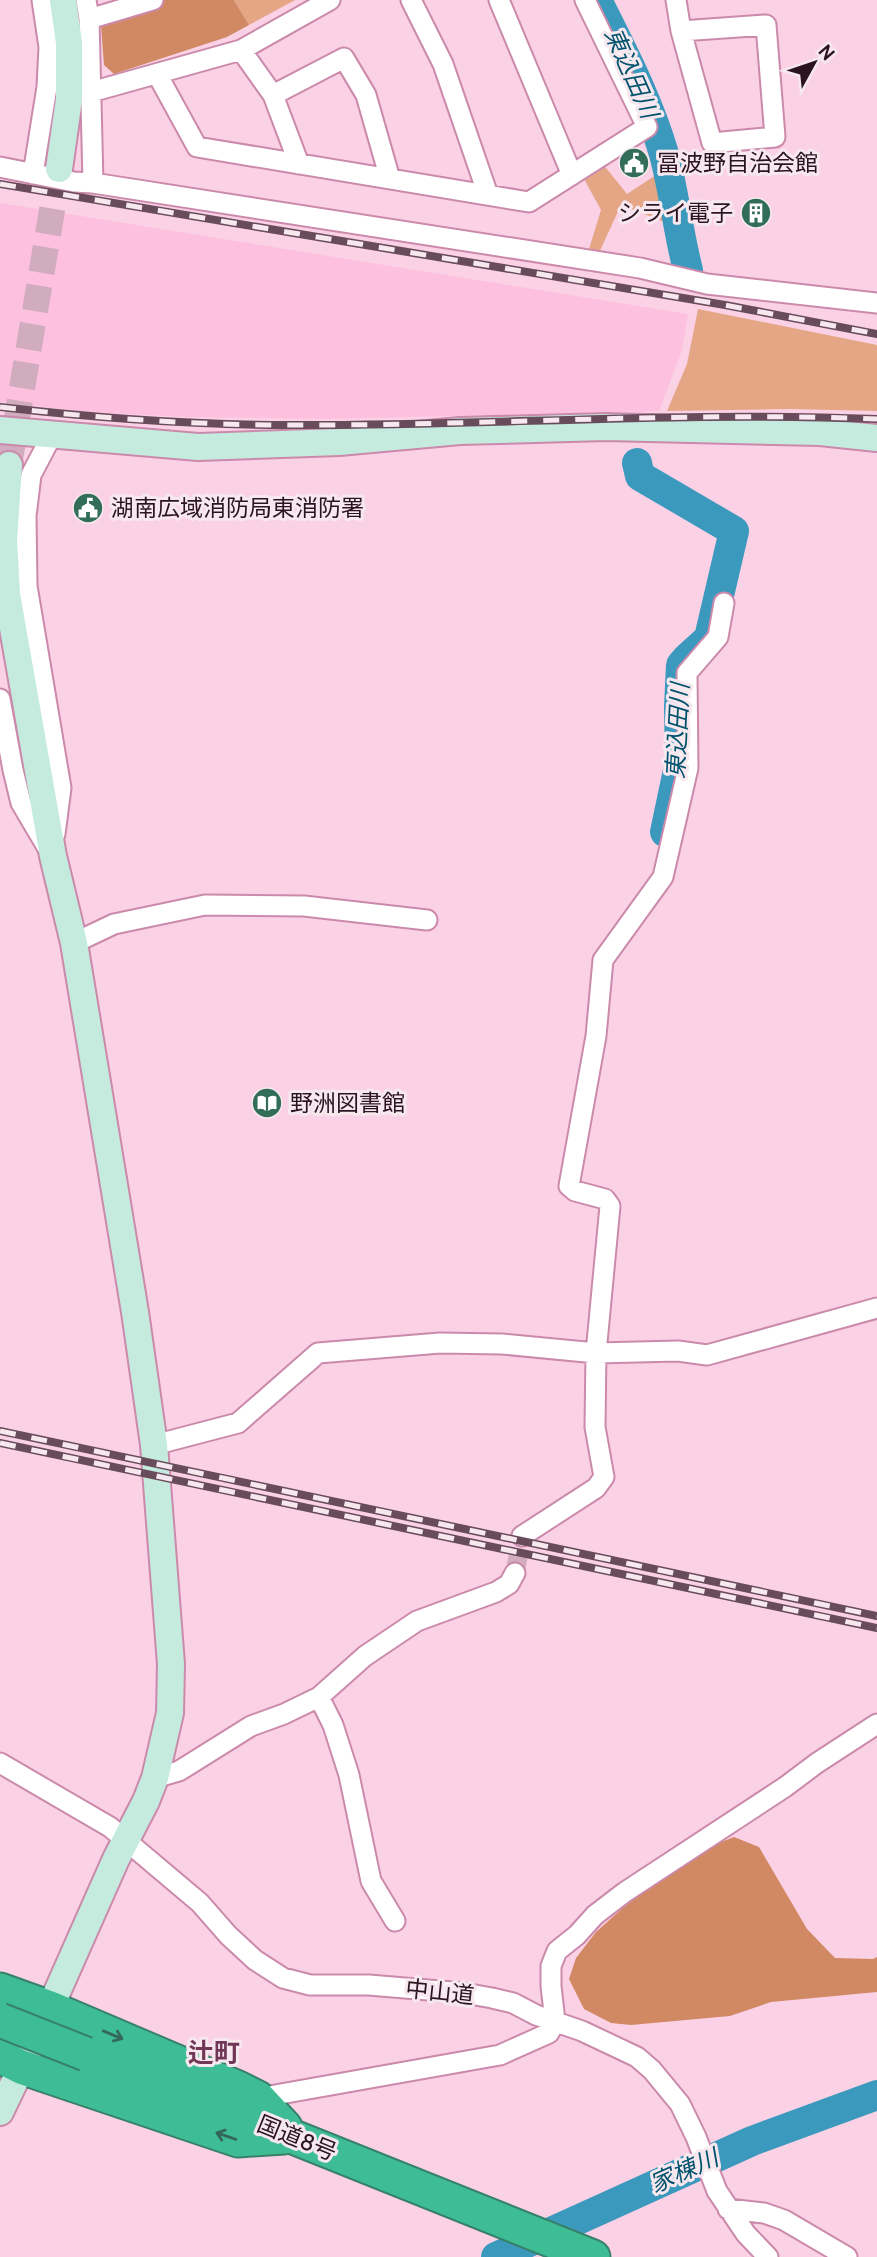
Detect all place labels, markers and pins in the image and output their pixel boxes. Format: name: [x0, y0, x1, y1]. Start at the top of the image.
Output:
public building icon: 冨波野自治会館: [617, 146, 651, 180]
place label: 冨波野自治会館: [657, 149, 818, 177]
building icon: シライ電子: [739, 196, 773, 230]
place label: シライ電子: [618, 199, 733, 227]
public building icon: 湖南広域消防局東消防署: [71, 491, 105, 525]
place label: 湖南広域消防局東消防署: [111, 494, 364, 522]
library icon: 野洲図書館: [250, 1086, 284, 1120]
place label: 野洲図書館: [290, 1089, 405, 1117]

